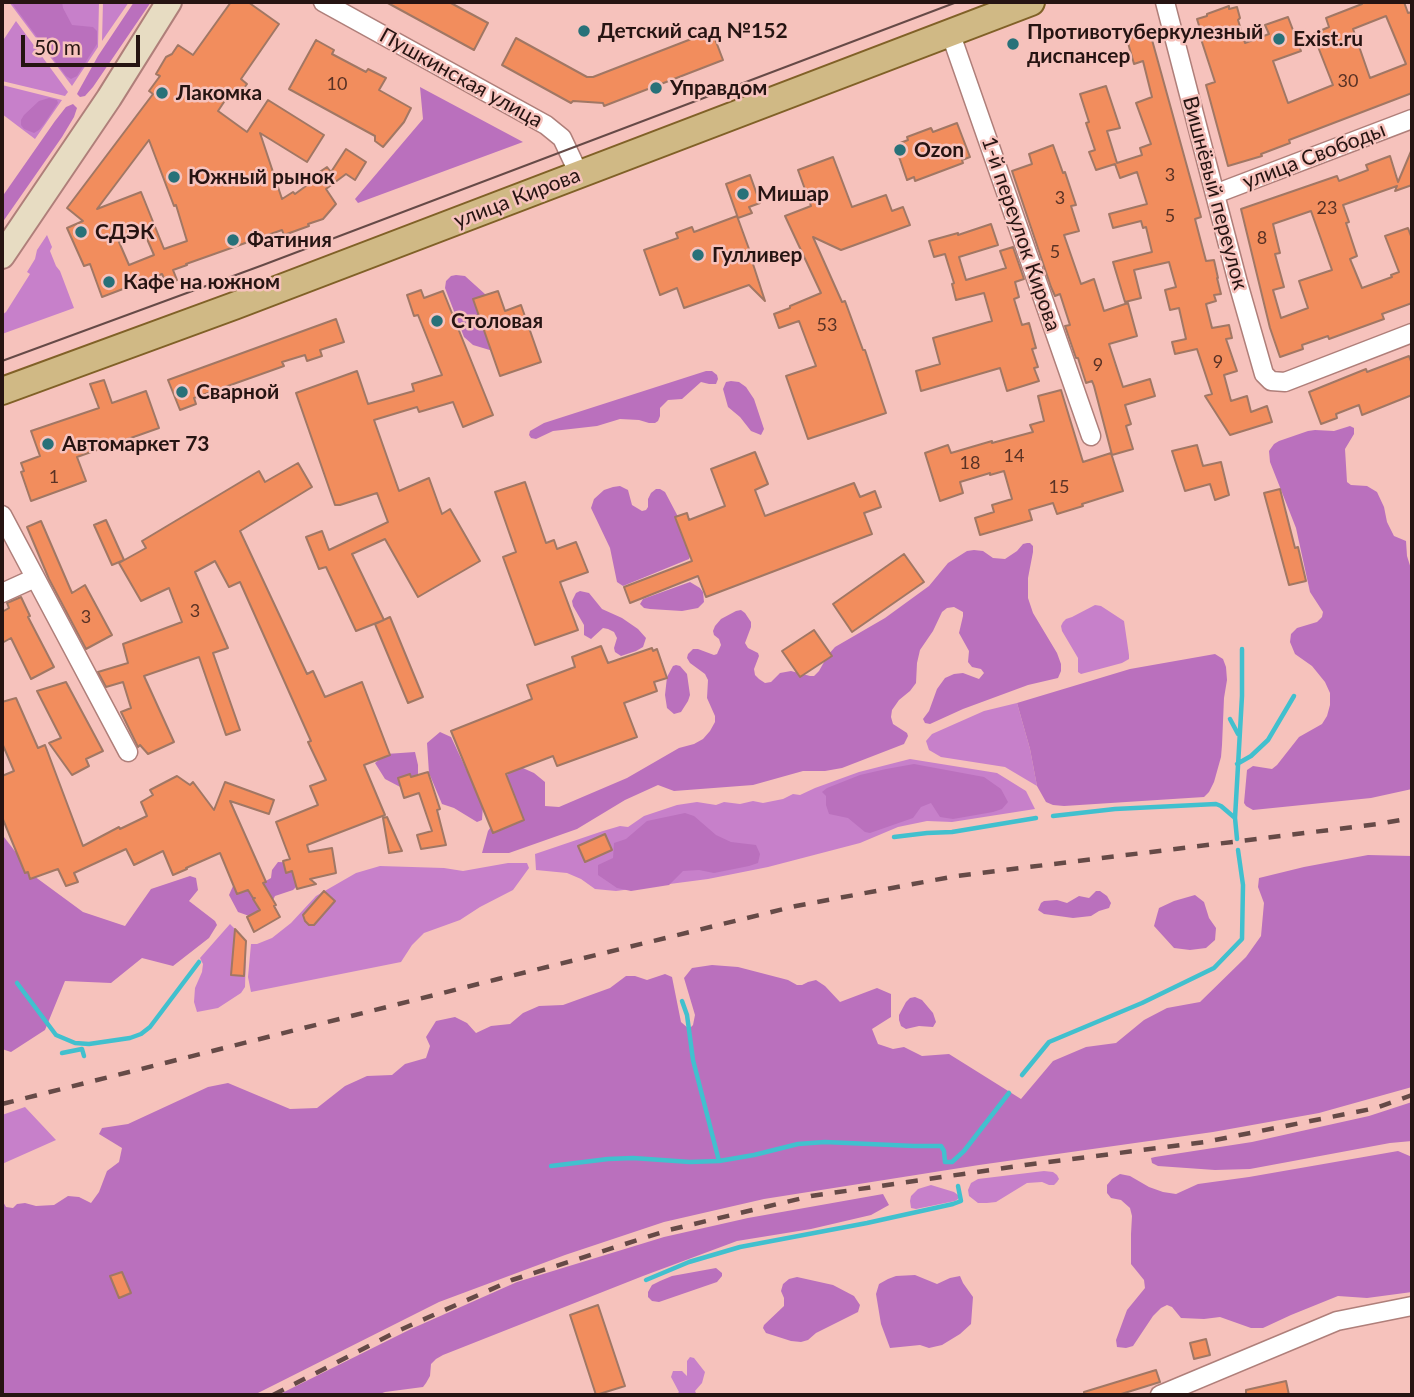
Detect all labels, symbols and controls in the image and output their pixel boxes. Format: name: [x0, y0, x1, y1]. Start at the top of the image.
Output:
place label: Детский сад №152: [598, 18, 788, 44]
place label: Противотуберкулезный диспансер: [1027, 19, 1263, 69]
scale bar: [24, 21, 144, 65]
street label: Пушкинская улица: [375, 23, 547, 133]
marker: Детский сад №152: [576, 23, 592, 39]
place label: Exist.ru: [1293, 26, 1363, 52]
marker: Exist.ru: [1271, 31, 1287, 47]
text: 50 m: [34, 34, 81, 59]
marker: Противотуберкулезный диспансер: [1005, 36, 1021, 52]
house number: 30: [1338, 70, 1358, 92]
house number: 10: [327, 73, 347, 95]
place label: Управдом: [670, 75, 767, 101]
place label: Лакомка: [176, 80, 262, 106]
marker: Управдом: [648, 80, 664, 96]
marker: Лакомка: [154, 85, 170, 101]
street label: Вишнёвый переулок: [1177, 94, 1253, 292]
street label: улица Свободы: [1239, 117, 1389, 195]
street label: 1-й переулок Кирова: [976, 134, 1066, 334]
place label: Ozon: [914, 137, 964, 163]
marker: Ozon: [892, 142, 908, 158]
street label: улица Кирова: [450, 162, 584, 234]
place label: Южный рынок: [188, 164, 335, 190]
house number: 3: [1165, 164, 1175, 186]
marker: Южный рынок: [166, 169, 182, 185]
place label: Мишар: [757, 181, 829, 207]
marker: Мишар: [735, 186, 751, 202]
house number: 3: [1055, 187, 1065, 209]
house number: 23: [1317, 197, 1337, 219]
house number: 5: [1165, 205, 1175, 227]
place label: СДЭК: [95, 219, 155, 245]
marker: СДЭК: [73, 224, 89, 240]
place label: Фатиния: [247, 227, 332, 253]
house number: 8: [1257, 227, 1267, 249]
marker: Фатиния: [225, 232, 241, 248]
house number: 5: [1050, 241, 1060, 263]
place label: Гулливер: [712, 242, 802, 268]
marker: Гулливер: [690, 247, 706, 263]
place label: Кафе на южном: [123, 269, 280, 295]
marker: Кафе на южном: [101, 274, 117, 290]
place label: Столовая: [451, 308, 543, 334]
marker: Столовая: [429, 313, 445, 329]
house number: 53: [817, 314, 837, 336]
house number: 9: [1213, 351, 1223, 373]
house number: 9: [1093, 354, 1103, 376]
place label: Сварной: [196, 379, 279, 405]
marker: Сварной: [174, 384, 190, 400]
place label: Автомаркет 73: [62, 431, 210, 457]
marker: Автомаркет 73: [40, 436, 56, 452]
house number: 14: [1004, 445, 1024, 467]
house number: 18: [960, 452, 980, 474]
house number: 1: [49, 466, 59, 488]
house number: 15: [1049, 476, 1069, 498]
house number: 3: [190, 600, 200, 622]
house number: 3: [81, 606, 91, 628]

